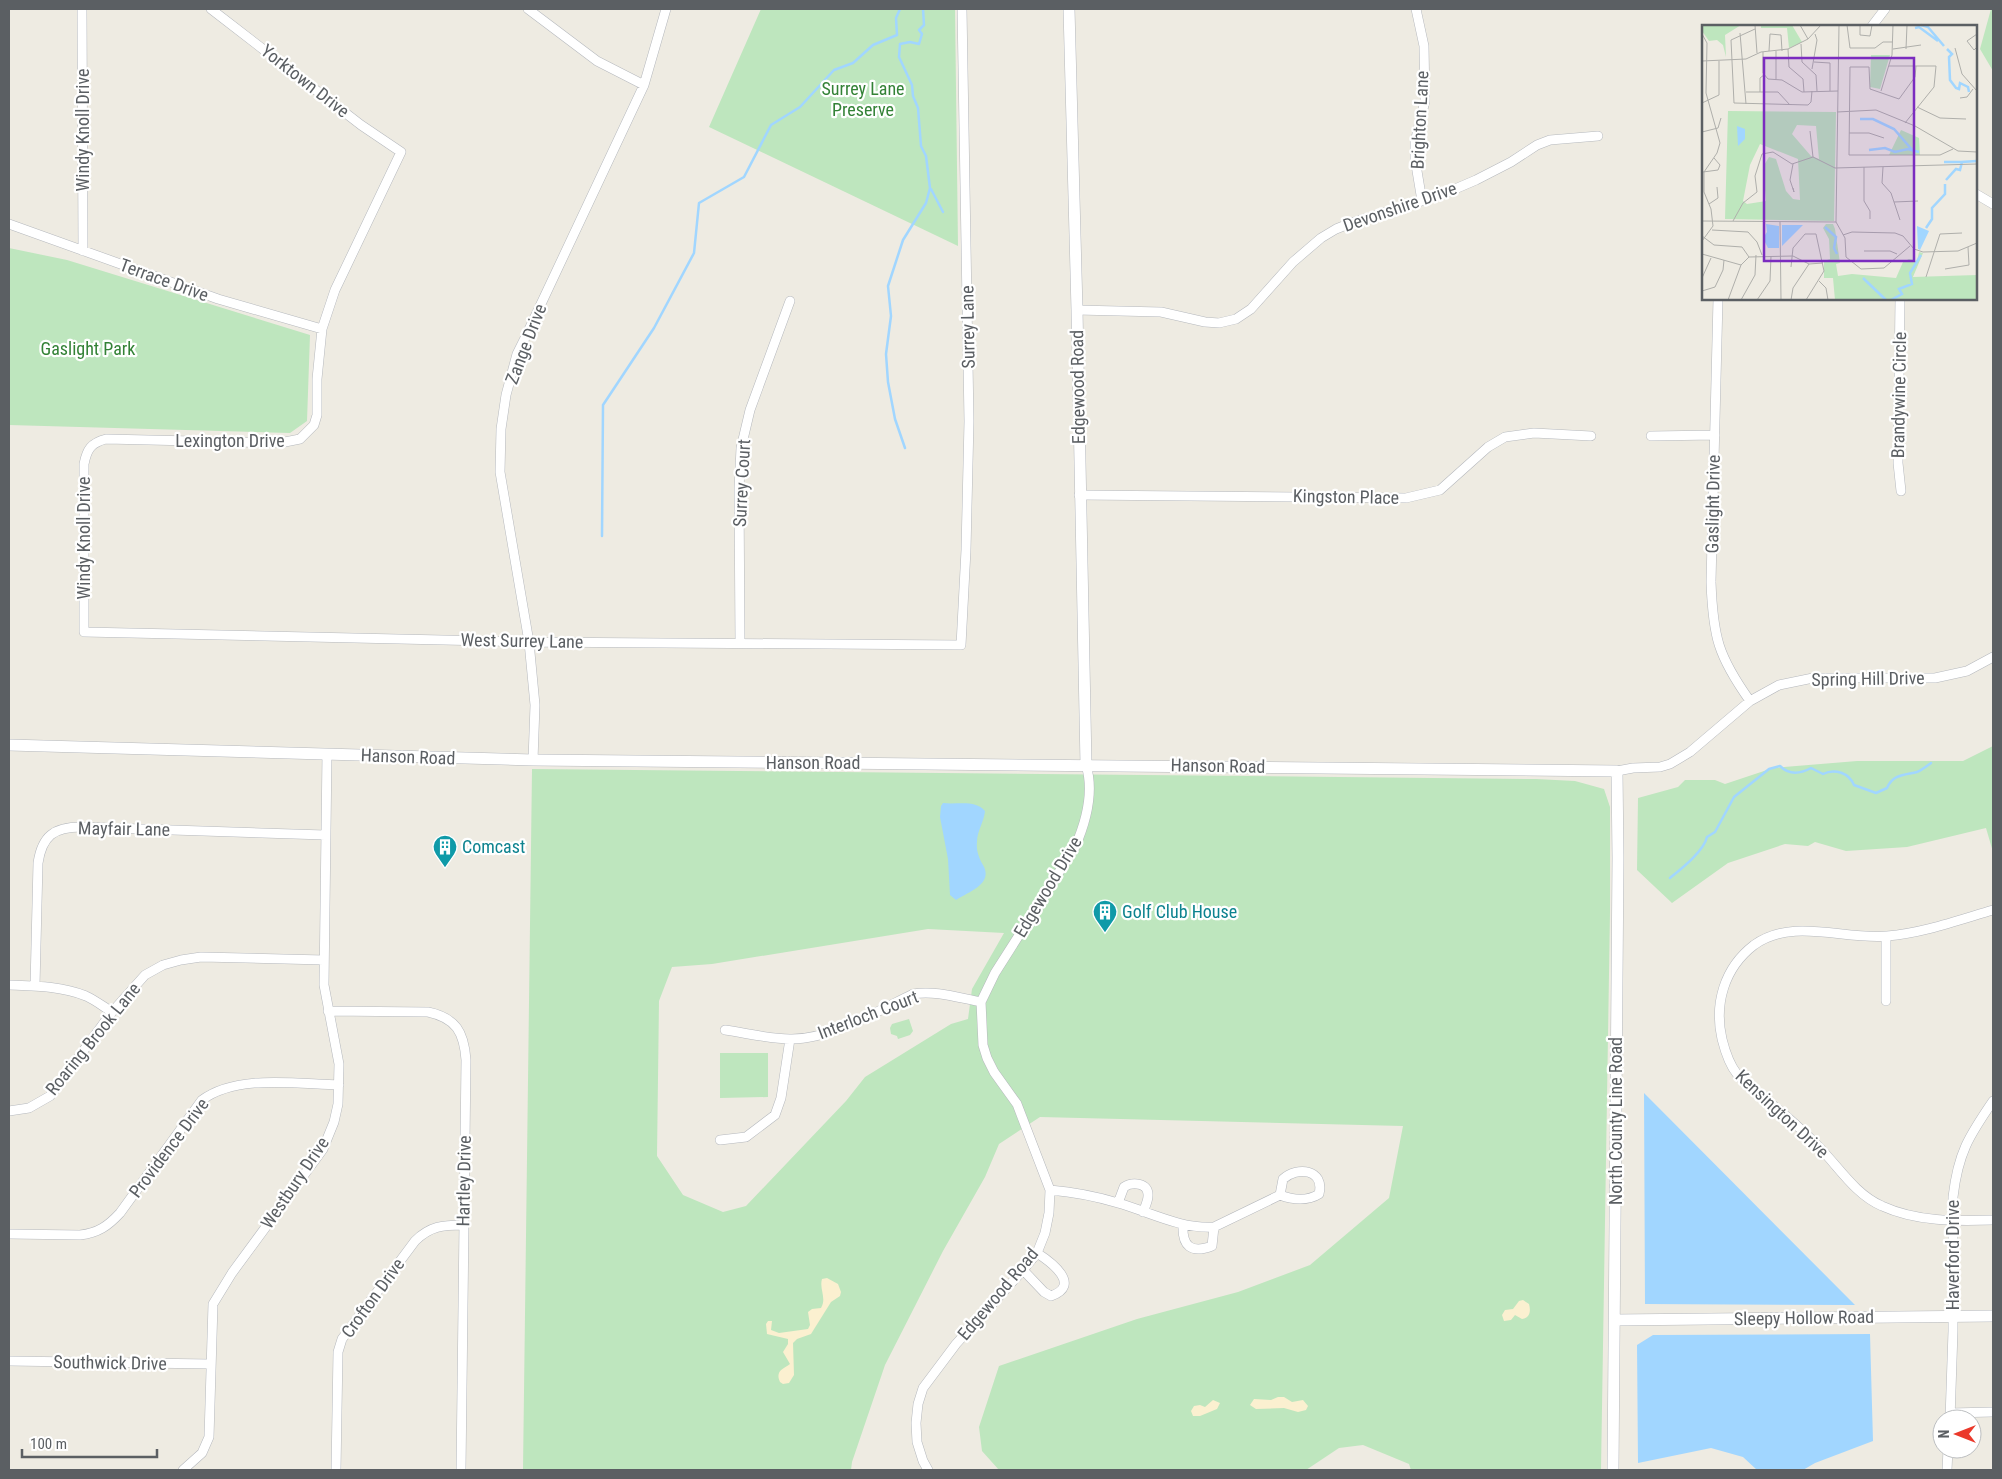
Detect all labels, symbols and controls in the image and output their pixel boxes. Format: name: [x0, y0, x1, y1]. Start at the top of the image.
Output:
inset map: [1702, 25, 1977, 300]
street label: Yorktown Drive: [257, 40, 354, 122]
street label: Windy Knoll Drive: [72, 69, 93, 191]
street label: Brighton Lane: [1406, 70, 1433, 170]
park label: Surrey Lane Preserve: [821, 78, 905, 120]
street label: Devonshire Drive: [1340, 177, 1459, 236]
street label: Terrace Drive: [117, 254, 211, 305]
street label: Surrey Lane: [956, 285, 979, 369]
street label: Zange Drive: [501, 301, 550, 387]
street label: Edgewood Road: [1066, 330, 1089, 444]
street label: Brandywine Circle: [1887, 332, 1910, 458]
park label: Gaslight Park: [41, 338, 135, 359]
street label: Lexington Drive: [175, 430, 285, 451]
street label: Surrey Court: [729, 438, 754, 527]
street label: Gaslight Drive: [1701, 454, 1724, 554]
street label: Windy Knoll Drive: [73, 477, 94, 599]
street label: Kingston Place: [1293, 485, 1399, 508]
street label: West Surrey Lane: [460, 629, 584, 652]
street label: Spring Hill Drive: [1811, 667, 1925, 690]
street label: Hanson Road: [360, 744, 456, 769]
street label: Hanson Road: [766, 752, 860, 773]
street label: Hanson Road: [1170, 754, 1266, 777]
street label: Mayfair Lane: [78, 817, 170, 840]
street label: Edgewood Drive: [1009, 833, 1086, 941]
building icon: Comcast: [432, 834, 458, 868]
place label: Comcast: [462, 836, 525, 857]
building icon: Golf Club House: [1092, 899, 1118, 933]
place label: Golf Club House: [1122, 901, 1237, 922]
street label: Roaring Brook Lane: [41, 978, 144, 1099]
street label: Interloch Court: [815, 986, 921, 1043]
street label: North County Line Road: [1605, 1037, 1626, 1205]
street label: Kensington Drive: [1731, 1065, 1833, 1162]
street label: Providence Drive: [124, 1094, 213, 1201]
street label: Westbury Drive: [256, 1133, 333, 1233]
street label: Hartley Drive: [452, 1135, 475, 1227]
street label: Haverford Drive: [1942, 1200, 1963, 1310]
street label: Edgewood Road: [953, 1243, 1042, 1344]
street label: Crofton Drive: [337, 1254, 408, 1342]
street label: Sleepy Hollow Road: [1734, 1306, 1874, 1329]
street label: Southwick Drive: [53, 1351, 167, 1374]
north arrow: [1932, 1409, 1982, 1459]
scale bar: [22, 1426, 158, 1458]
text: N: [1936, 1430, 1952, 1438]
text: 100 m: [30, 1435, 67, 1453]

